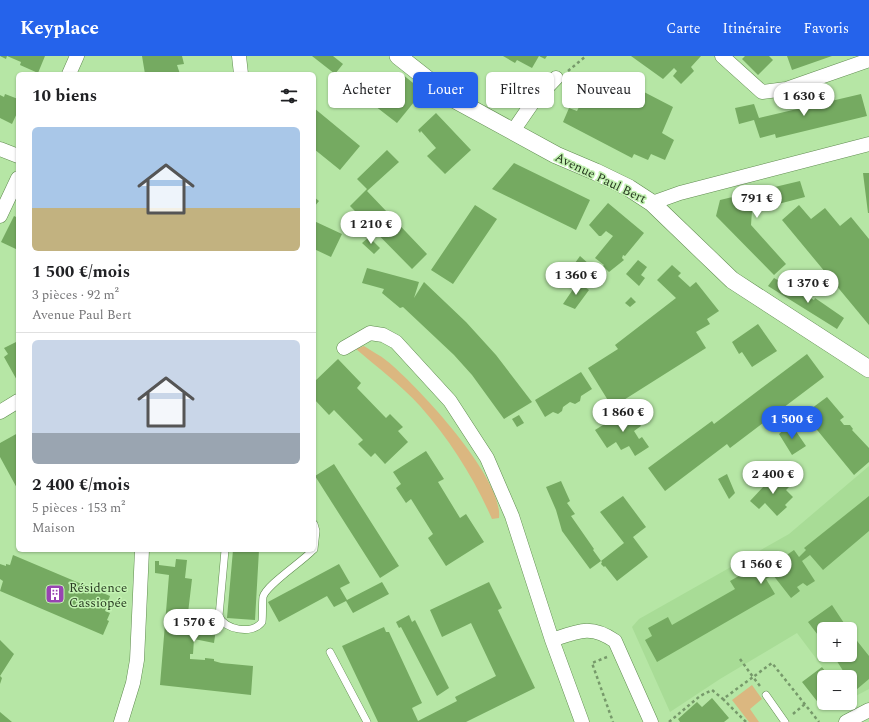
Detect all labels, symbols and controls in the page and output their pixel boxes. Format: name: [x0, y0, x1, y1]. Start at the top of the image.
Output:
text: Keyplace: [20, 14, 99, 43]
text: Carte: [666, 18, 701, 39]
text: Itinéraire: [723, 18, 782, 39]
text: Favoris: [804, 18, 849, 39]
chip: Acheter: [328, 72, 405, 108]
chip: Louer: [413, 72, 478, 108]
chip: Filtres: [486, 72, 554, 108]
chip: Nouveau: [562, 72, 645, 108]
text: 10 biens: [32, 83, 97, 109]
pin: 1 630 €: [767, 83, 841, 117]
icon: filters: [278, 85, 300, 107]
text: 1 630 €: [783, 86, 825, 106]
street label: Avenue Paul Bert: [551, 147, 650, 209]
icon: home: [130, 153, 202, 225]
pin: 791 €: [729, 185, 785, 219]
text: 791 €: [741, 188, 773, 208]
pin: 1 210 €: [334, 211, 408, 245]
text: 1 210 €: [350, 214, 392, 234]
text: 1 500 €/mois: [32, 259, 130, 285]
pin: 1 360 €: [539, 262, 613, 296]
text: 1 360 €: [555, 265, 597, 285]
pin: 1 370 €: [771, 270, 845, 304]
text: 1 370 €: [787, 273, 829, 293]
text: 3 pièces · 92 m²: [32, 285, 119, 305]
text: Avenue Paul Bert: [32, 305, 132, 325]
icon: home: [130, 366, 202, 438]
pin: 1 860 €: [586, 399, 660, 433]
text: 1 860 €: [602, 402, 644, 422]
pin: 1 500 €: [755, 406, 829, 440]
text: 1 500 €: [771, 409, 813, 429]
pin: 2 400 €: [736, 461, 810, 495]
text: 2 400 €: [752, 464, 794, 484]
text: 2 400 €/mois: [32, 472, 130, 498]
text: 5 pièces · 153 m²: [32, 498, 125, 518]
text: Maison: [32, 518, 75, 538]
pin: 1 560 €: [724, 551, 798, 585]
text: 1 560 €: [740, 554, 782, 574]
place label: Résidence Cassiopée: [69, 578, 127, 613]
building icon: Résidence Cassiopée: [44, 583, 66, 605]
pin: 1 570 €: [157, 609, 231, 643]
text: 1 570 €: [173, 612, 215, 632]
map controls: [817, 622, 857, 710]
button: +: [817, 622, 857, 662]
button: −: [817, 670, 857, 710]

